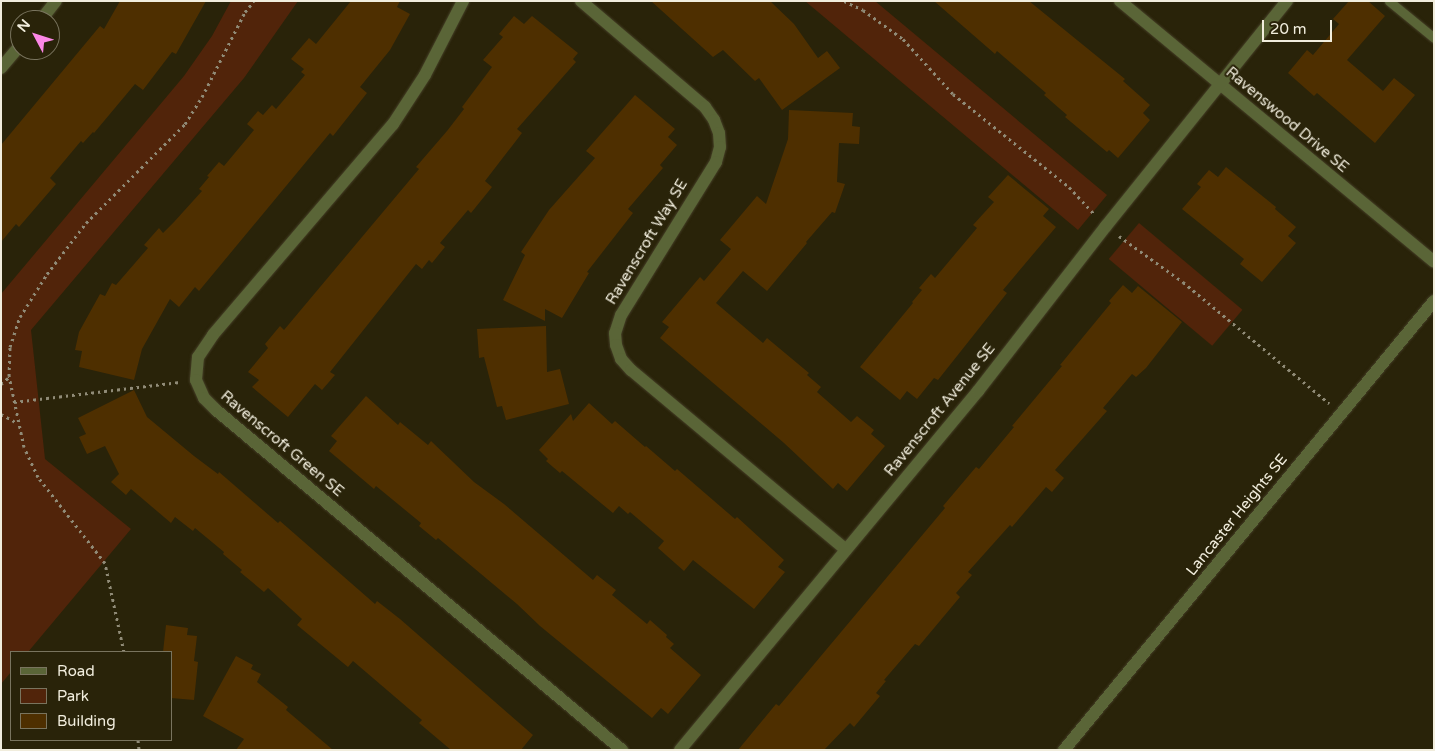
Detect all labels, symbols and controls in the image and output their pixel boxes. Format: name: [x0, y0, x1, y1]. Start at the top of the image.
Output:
north arrow: [10, 10, 60, 60]
scale bar: [1265, 10, 1335, 42]
text: N: [14, 16, 34, 35]
text: 20 m: [1270, 20, 1307, 38]
street label: Ravenswood Drive SE: [1222, 63, 1352, 177]
street label: Ravenscroft Way SE: [602, 176, 692, 308]
street label: Ravenscroft Avenue SE: [881, 340, 999, 480]
street label: Ravenscroft Green SE: [217, 387, 347, 501]
street label: Lancaster Heights SE: [1183, 451, 1291, 579]
legend: [10, 651, 172, 741]
text: Road: [57, 662, 95, 680]
text: Park: [57, 687, 89, 705]
text: Building: [57, 712, 116, 730]

